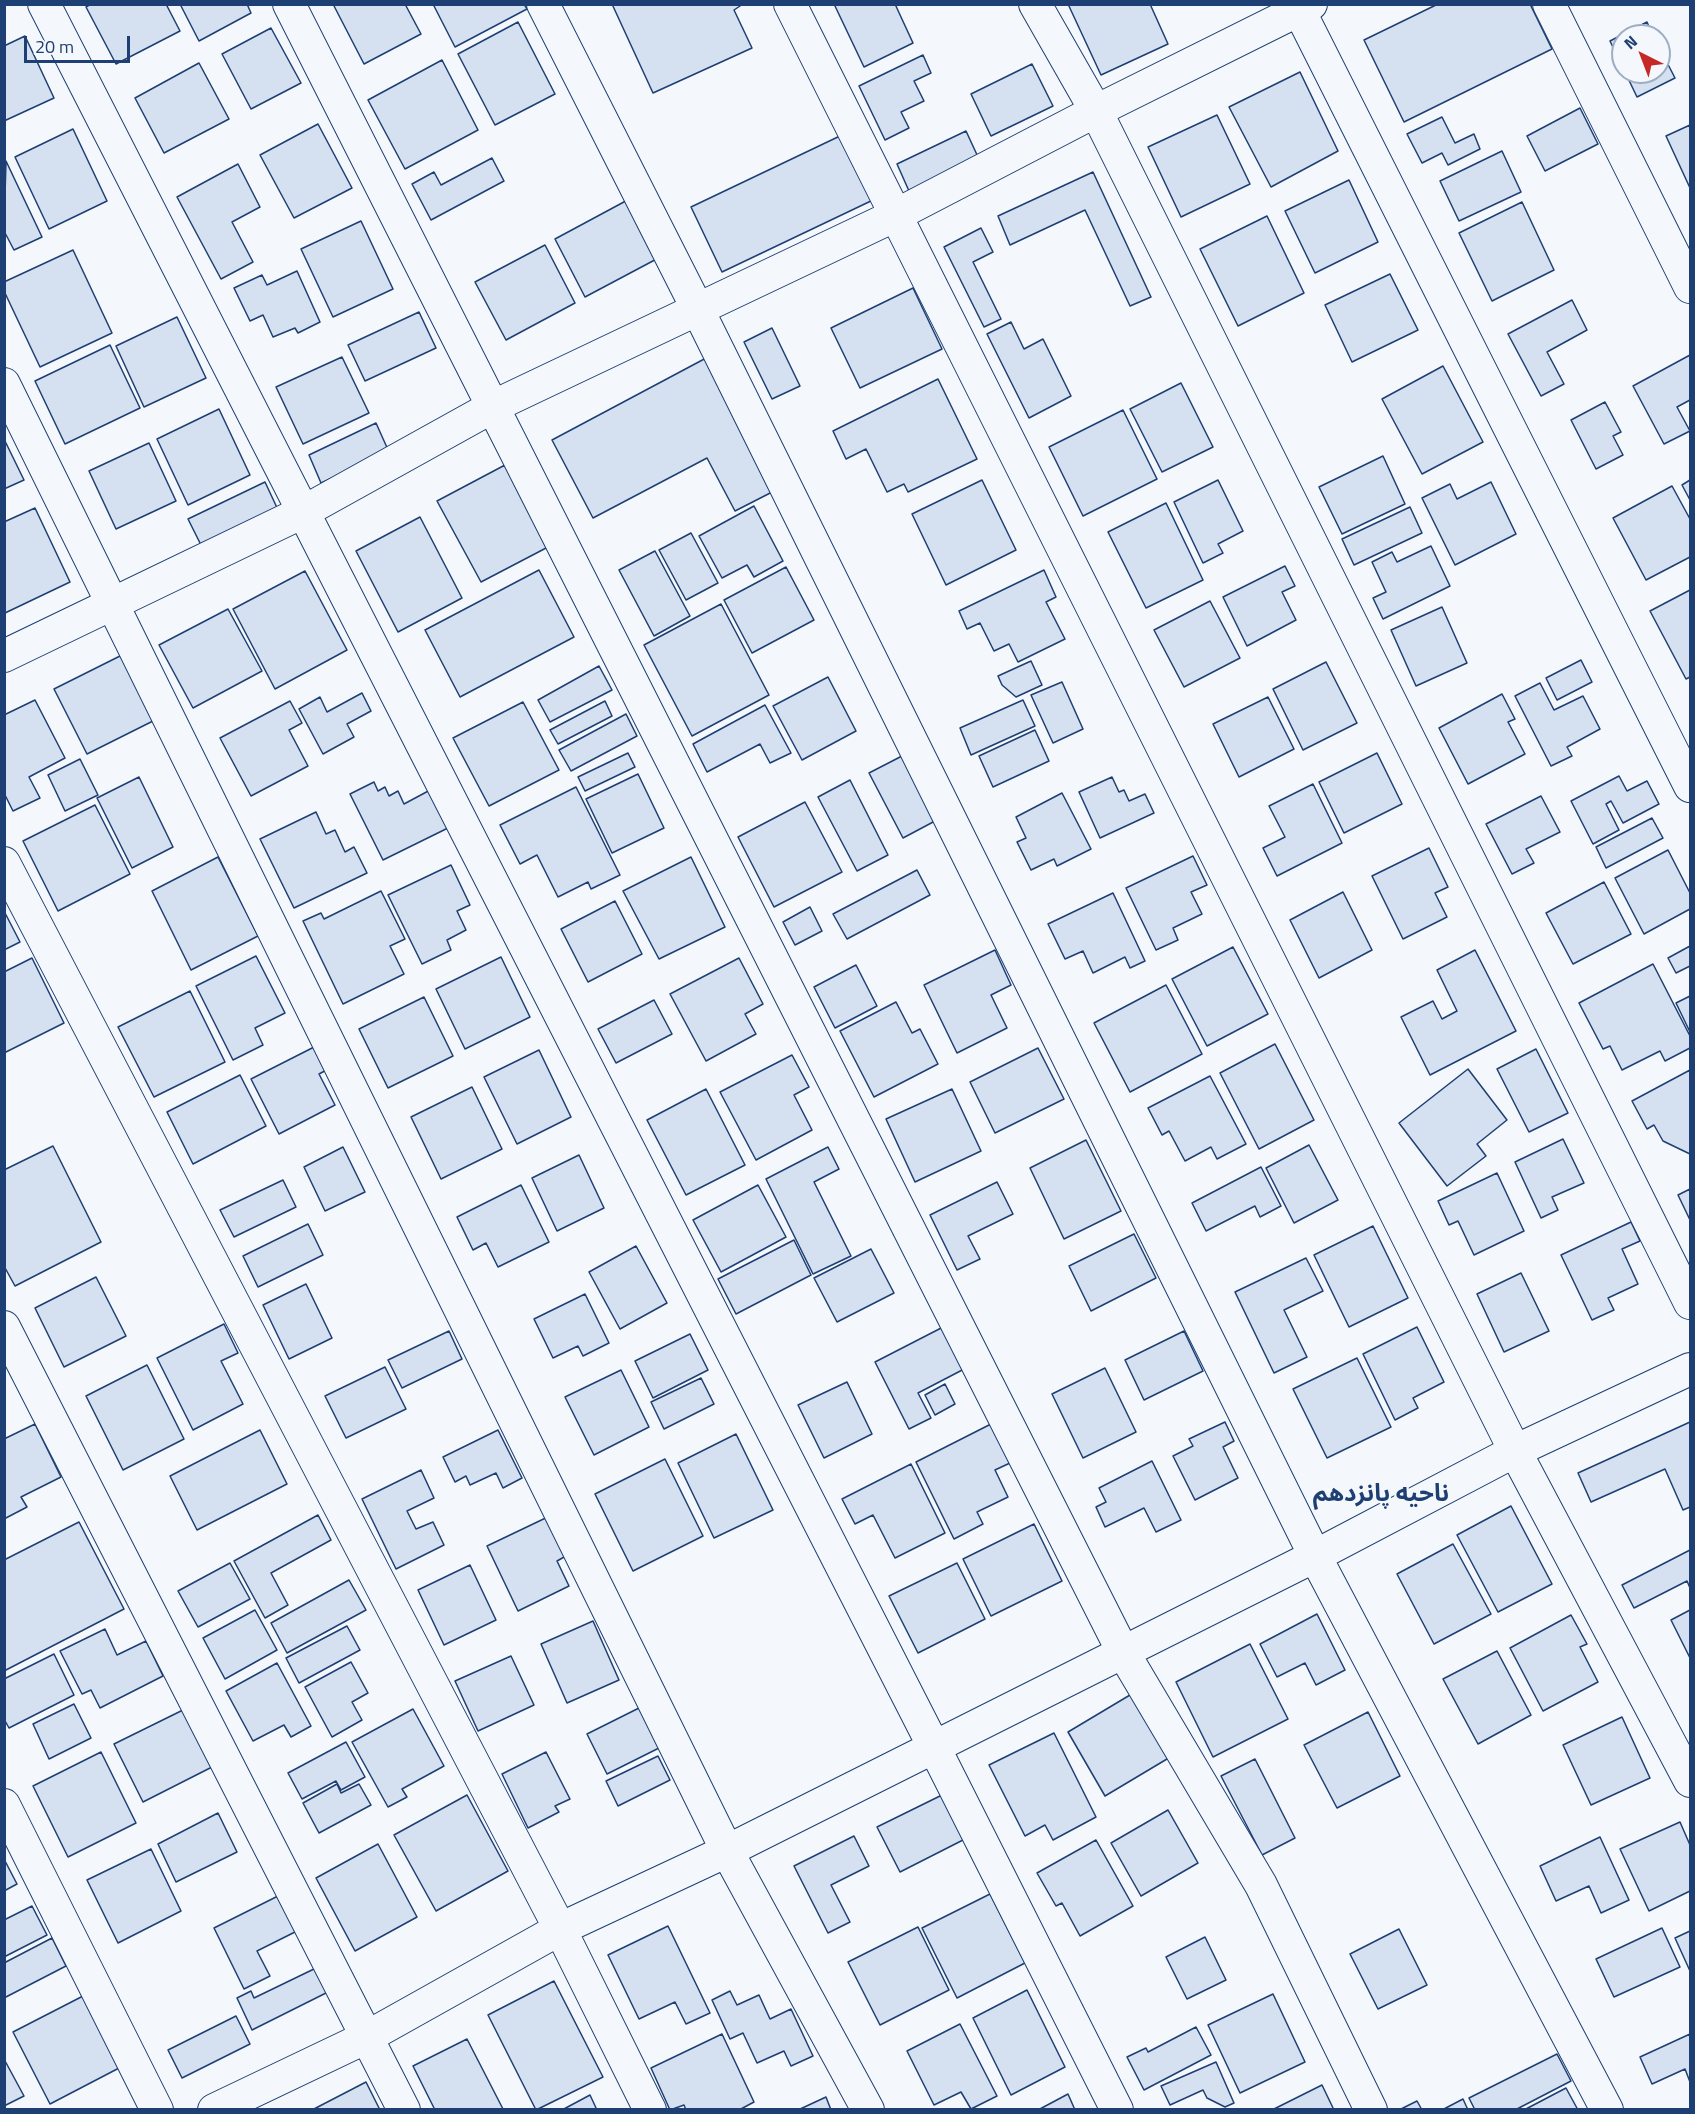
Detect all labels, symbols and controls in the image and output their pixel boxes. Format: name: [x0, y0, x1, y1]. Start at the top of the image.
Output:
scale bar: [27, 24, 134, 62]
north arrow: [1611, 24, 1671, 84]
text: N: [1618, 29, 1642, 55]
text: 20 m: [35, 33, 74, 60]
district label: ناحیه پانزدهم: [1313, 1481, 1449, 1509]

